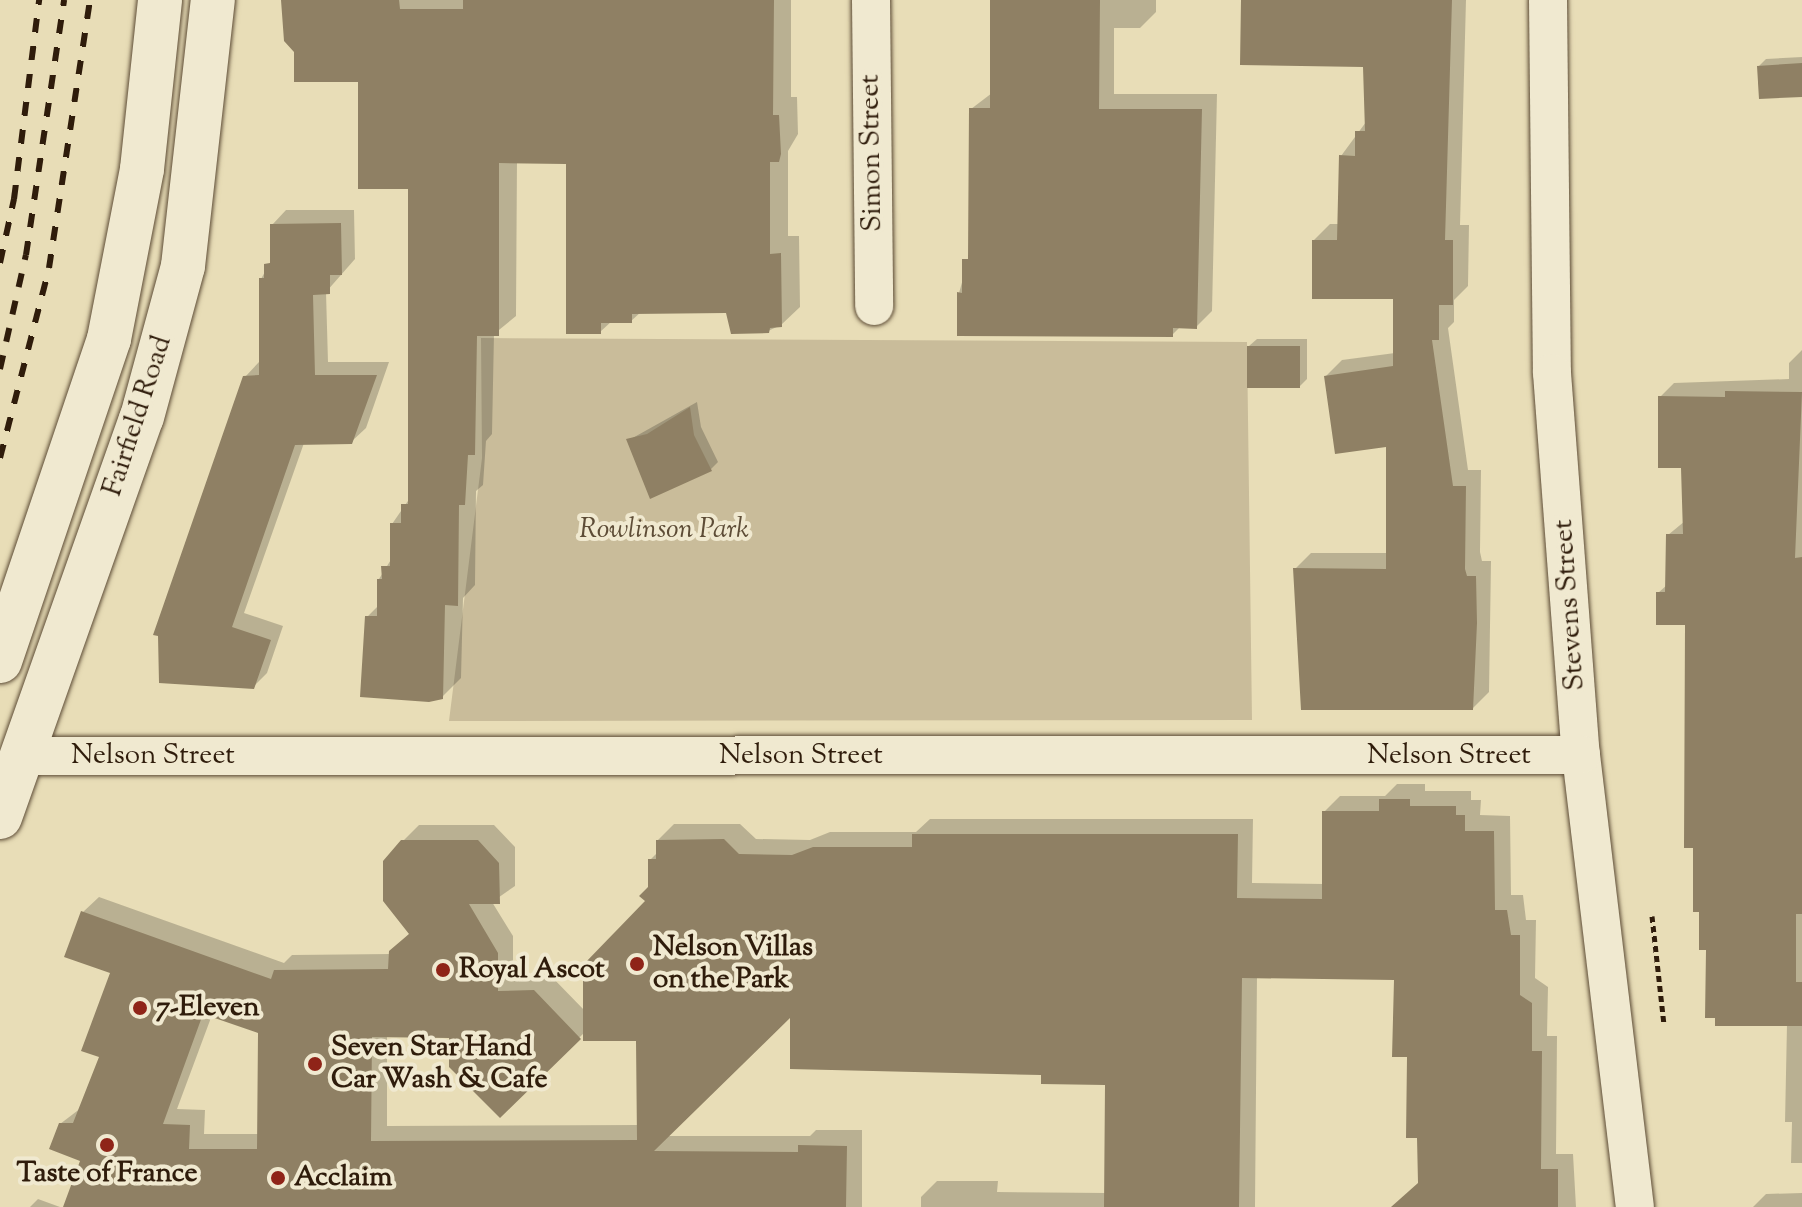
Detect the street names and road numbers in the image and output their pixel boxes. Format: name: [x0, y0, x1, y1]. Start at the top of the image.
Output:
street label: Simon Street: [854, 74, 890, 232]
street label: Fairfield Road: [96, 332, 180, 500]
street label: Stevens Street: [1547, 518, 1593, 692]
street label: Nelson Street: [71, 739, 235, 773]
street label: Nelson Street: [719, 739, 883, 773]
street label: Nelson Street: [1367, 739, 1531, 773]

